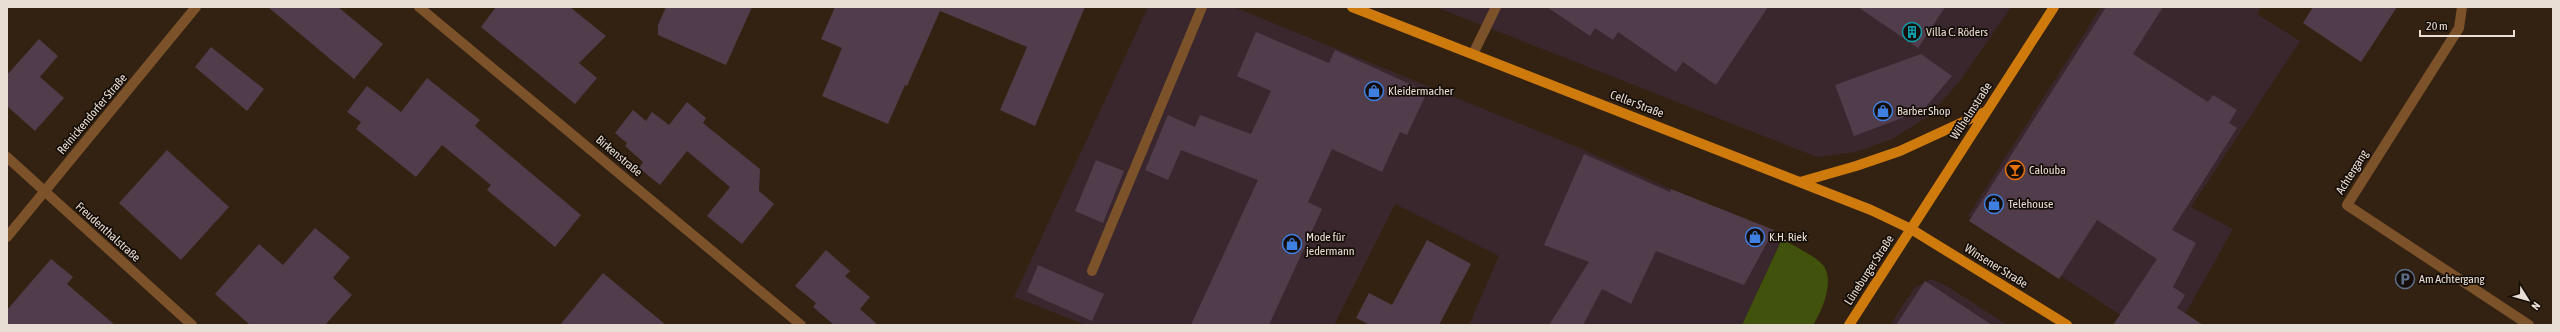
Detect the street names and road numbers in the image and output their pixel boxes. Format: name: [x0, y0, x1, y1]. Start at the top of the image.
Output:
street label: Reinickendorfer Straße: [54, 71, 130, 157]
street label: Wilhelmstraße: [1947, 80, 1995, 142]
street label: Celler Straße: [1608, 87, 1666, 121]
street label: Birkenstraße: [593, 133, 645, 179]
street label: Achtergang: [2333, 147, 2372, 197]
street label: Freudenthalstraße: [73, 199, 143, 265]
street label: Lüneburger Straße: [1841, 232, 1897, 308]
street label: Winsener Straße: [1962, 241, 2030, 291]

